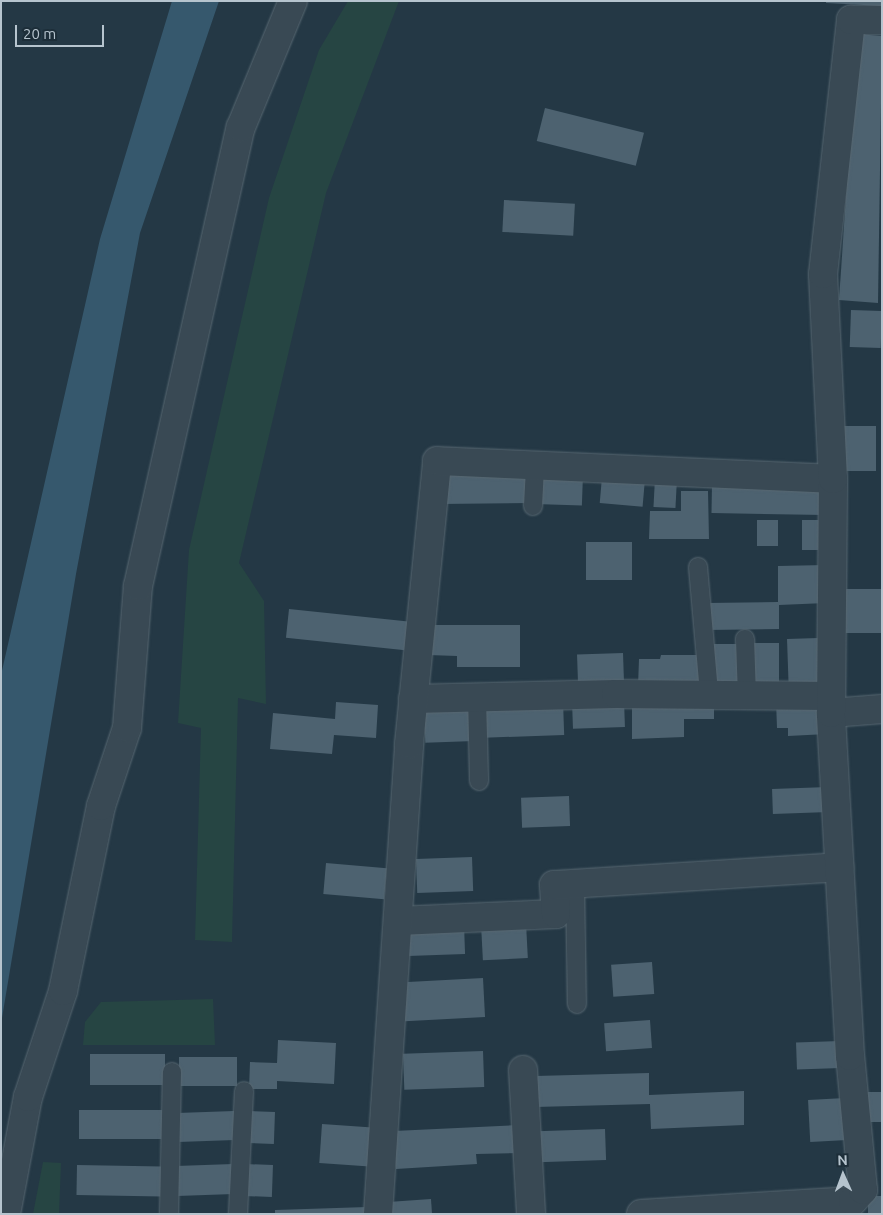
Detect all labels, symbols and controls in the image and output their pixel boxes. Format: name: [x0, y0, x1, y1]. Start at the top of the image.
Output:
scale bar: [18, 15, 106, 47]
text: 20 m: [23, 25, 56, 42]
north arrow: [818, 1150, 868, 1200]
text: N: [837, 1152, 848, 1168]

